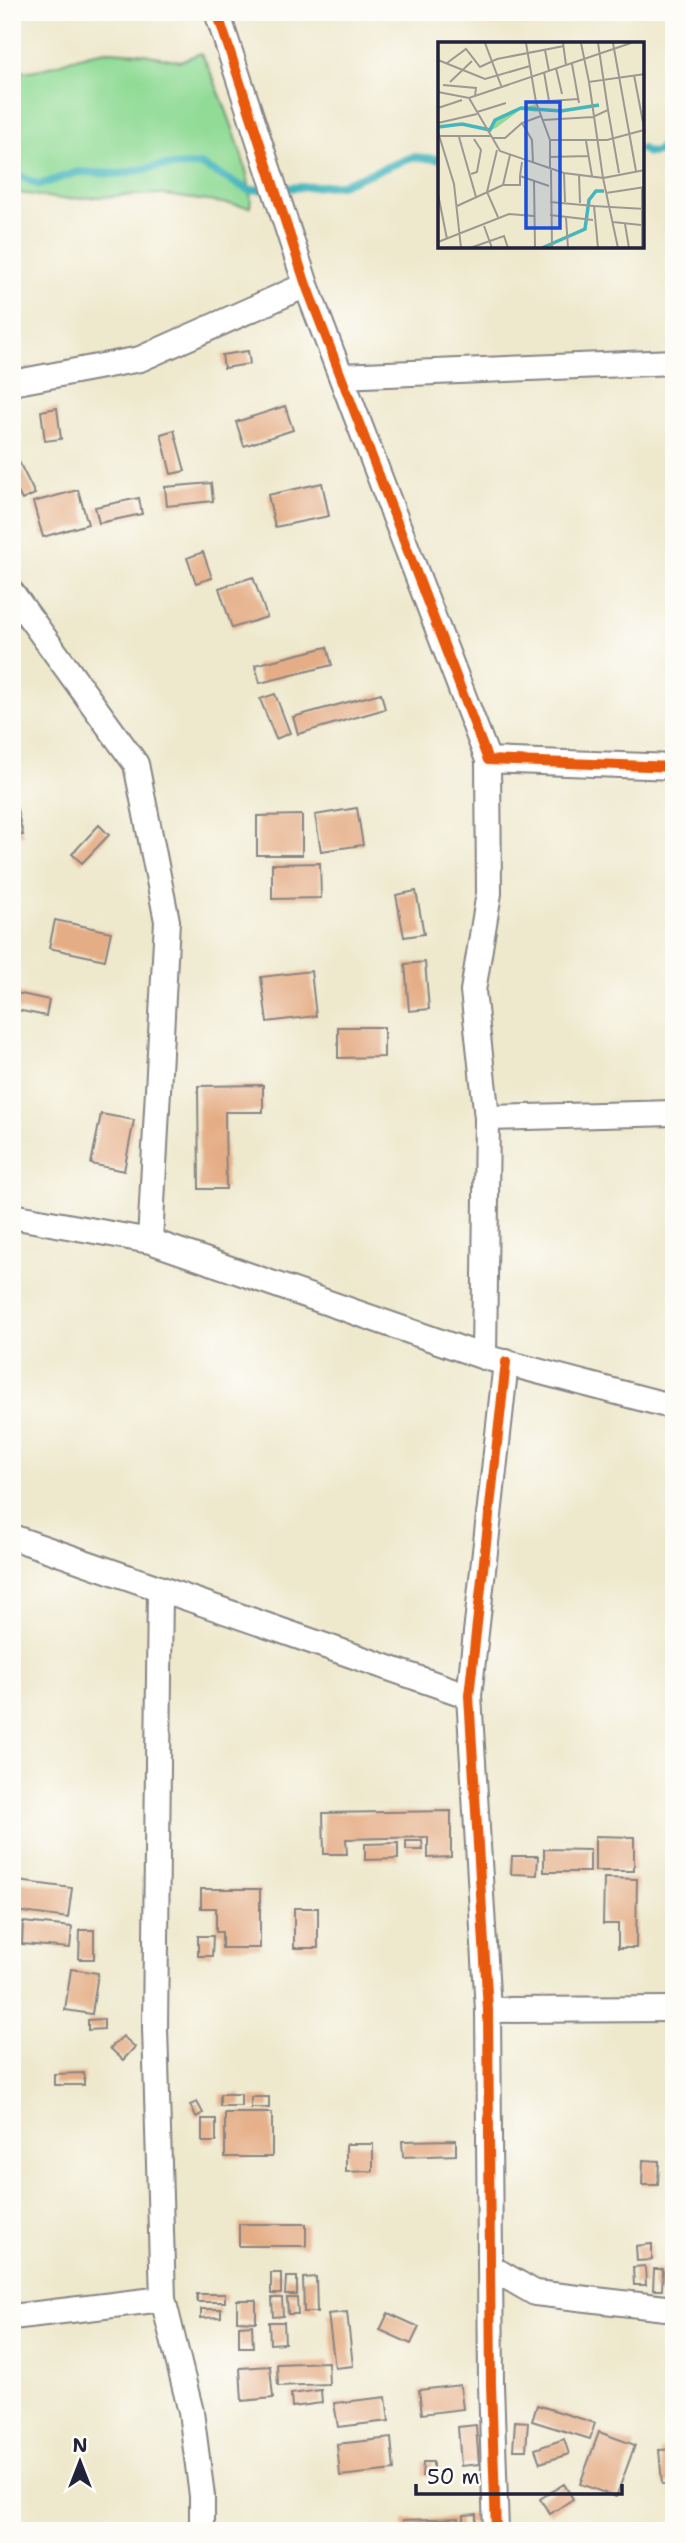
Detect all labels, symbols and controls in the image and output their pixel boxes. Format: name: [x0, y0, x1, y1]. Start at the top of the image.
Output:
inset map: [438, 42, 644, 248]
north arrow: [46, 2428, 116, 2498]
text: N: [72, 2433, 88, 2458]
scale bar: [416, 2452, 623, 2496]
text: 50 m: [427, 2463, 480, 2491]

